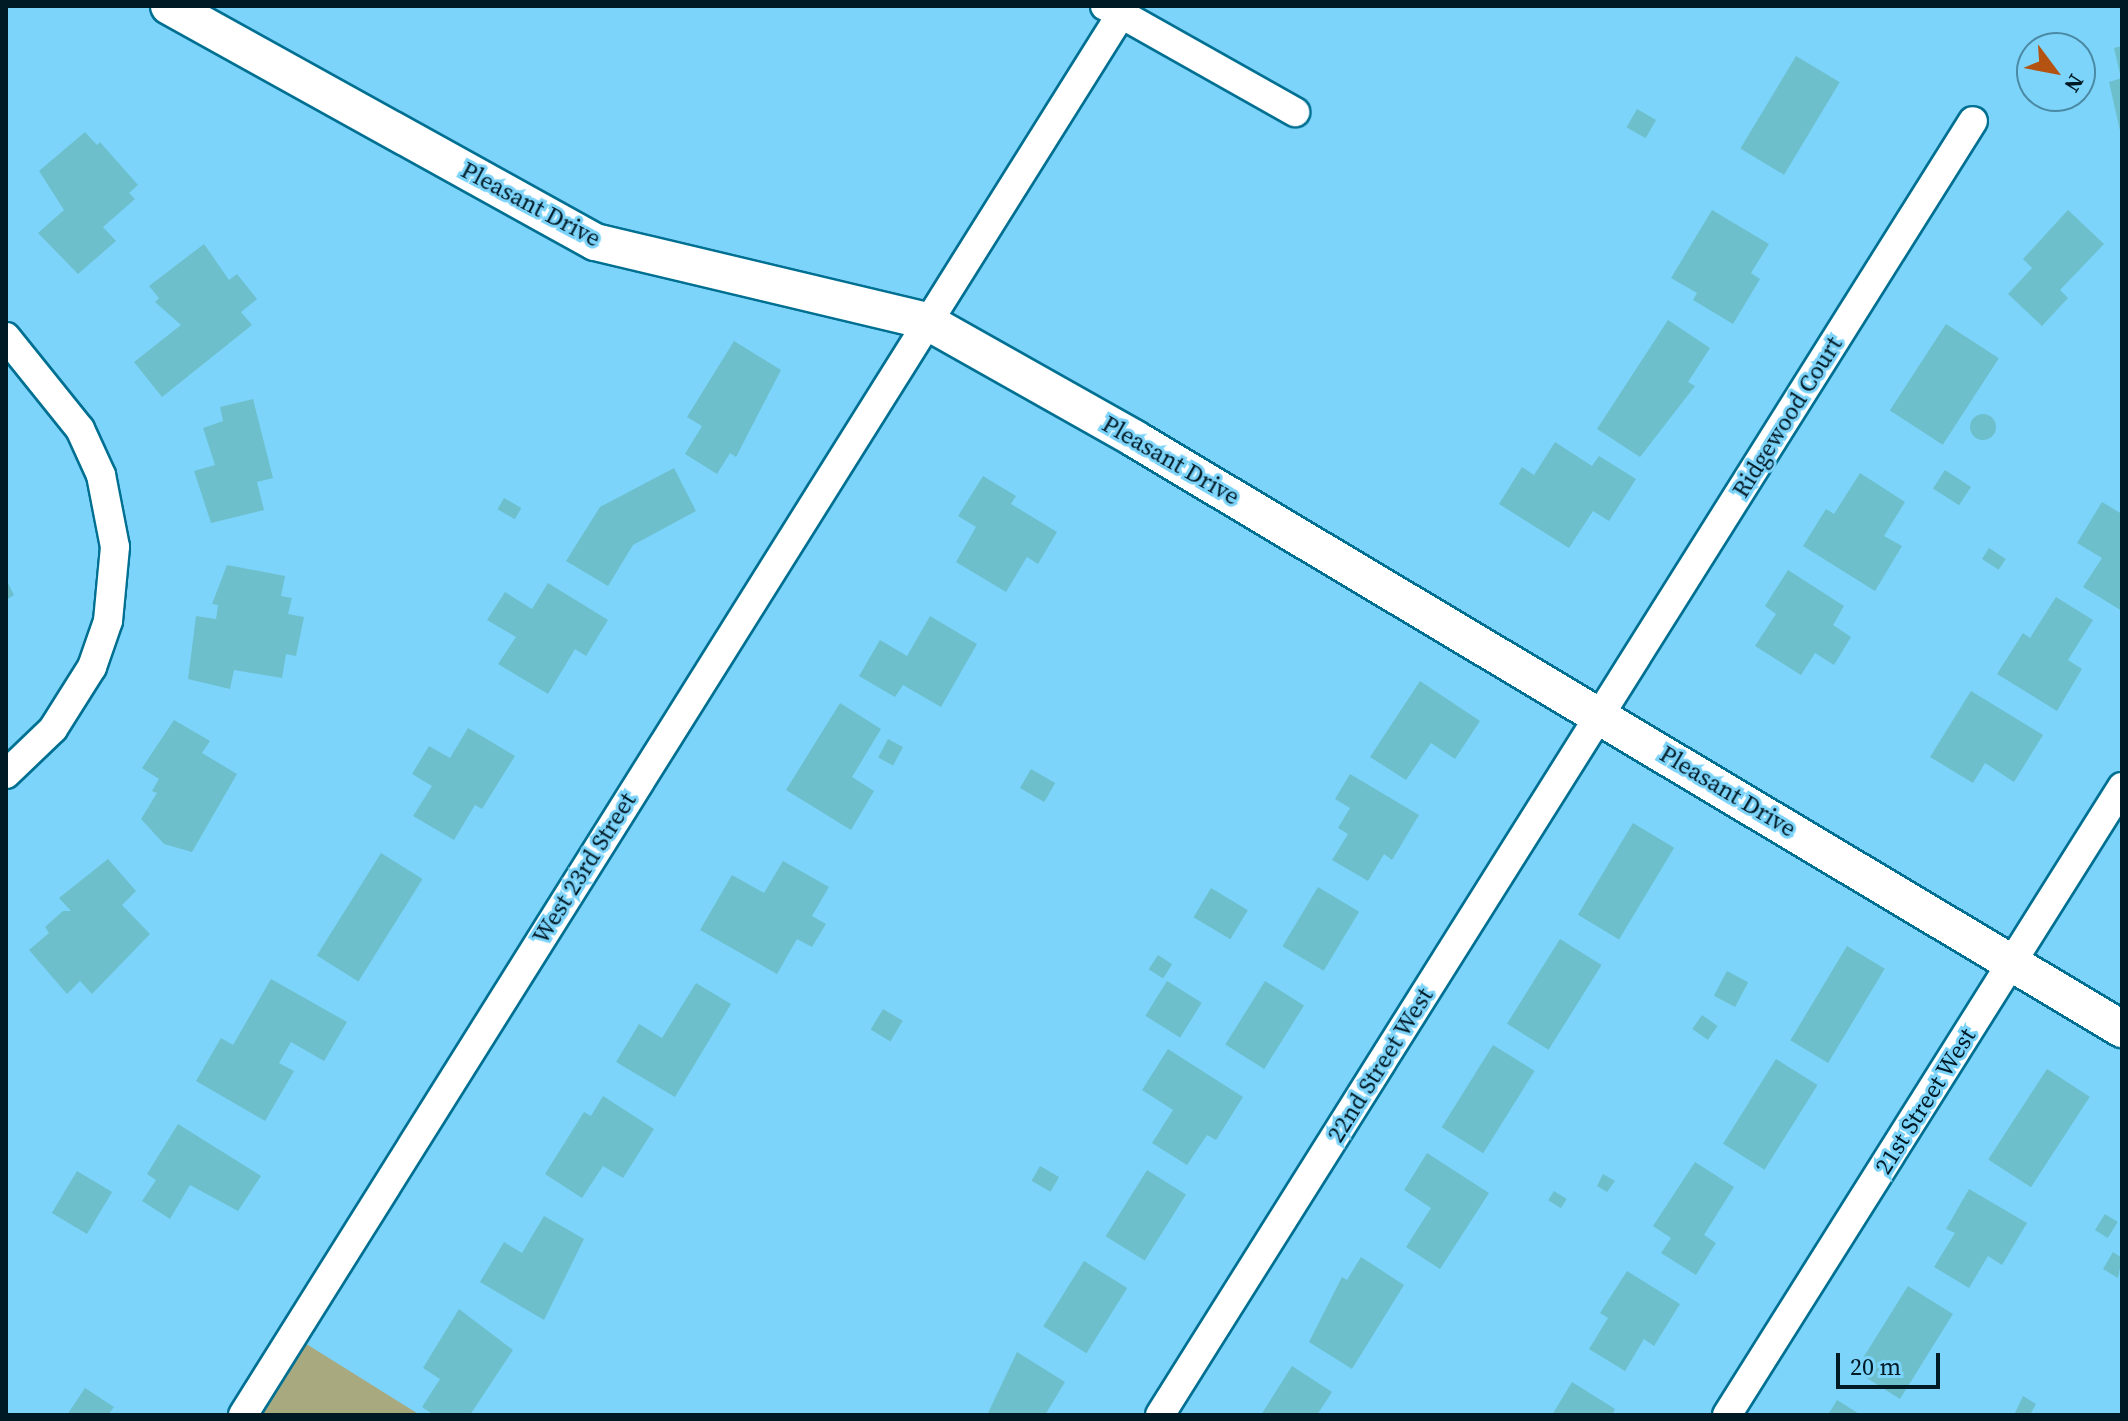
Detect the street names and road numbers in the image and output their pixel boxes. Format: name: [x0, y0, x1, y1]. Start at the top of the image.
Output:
street label: Pleasant Drive: [456, 155, 606, 253]
street label: Ridgewood Court: [1726, 331, 1848, 503]
street label: Pleasant Drive: [1097, 409, 1245, 511]
street label: Pleasant Drive: [1655, 739, 1801, 843]
street label: West 23rd Street: [526, 787, 642, 949]
street label: 22nd Street West: [1321, 982, 1439, 1148]
street label: 21st Street West: [1868, 1022, 1982, 1180]

